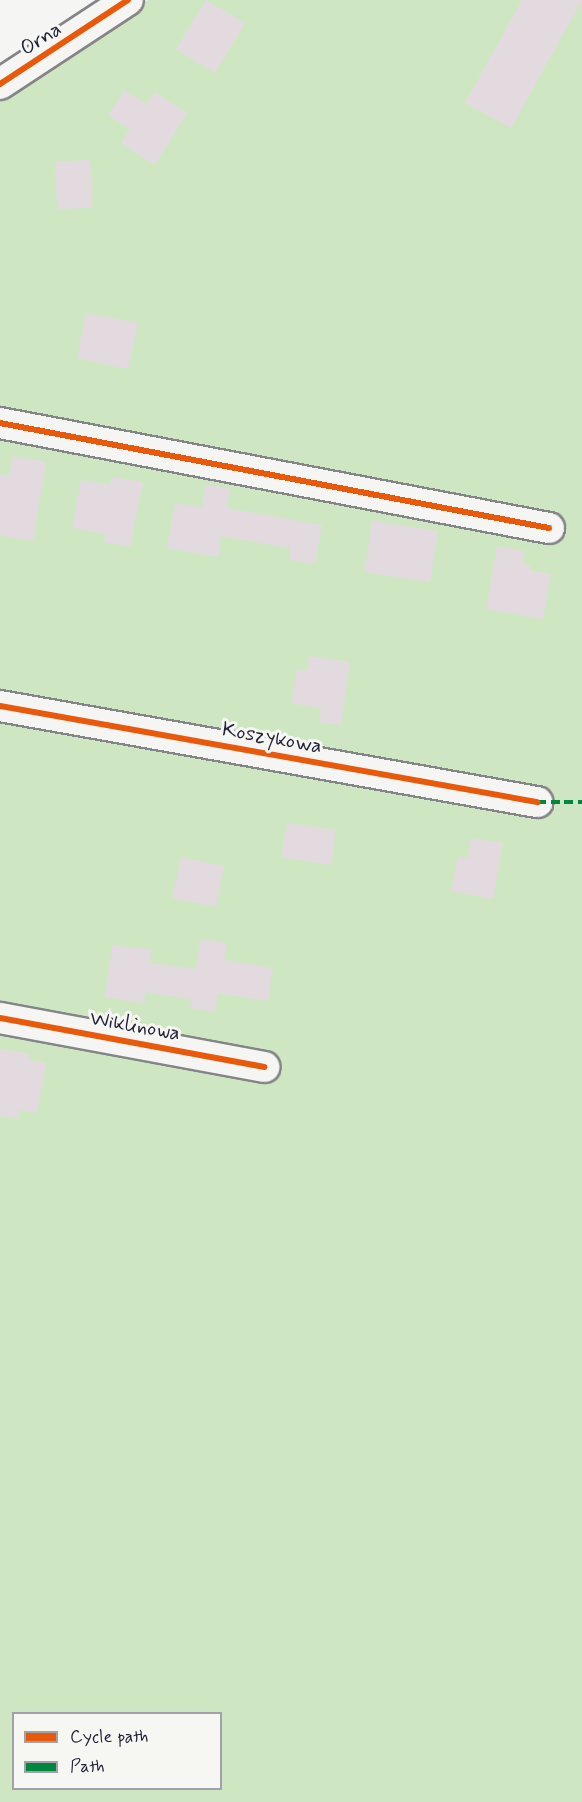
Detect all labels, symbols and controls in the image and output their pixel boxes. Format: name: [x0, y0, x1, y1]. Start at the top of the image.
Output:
street label: Orna: [16, 17, 66, 61]
street label: Koszykowa: [220, 717, 324, 759]
street label: Wiklinowa: [88, 1006, 182, 1046]
legend: [12, 1712, 222, 1790]
text: Cycle path: [70, 1725, 148, 1749]
text: Path: [70, 1755, 105, 1779]

